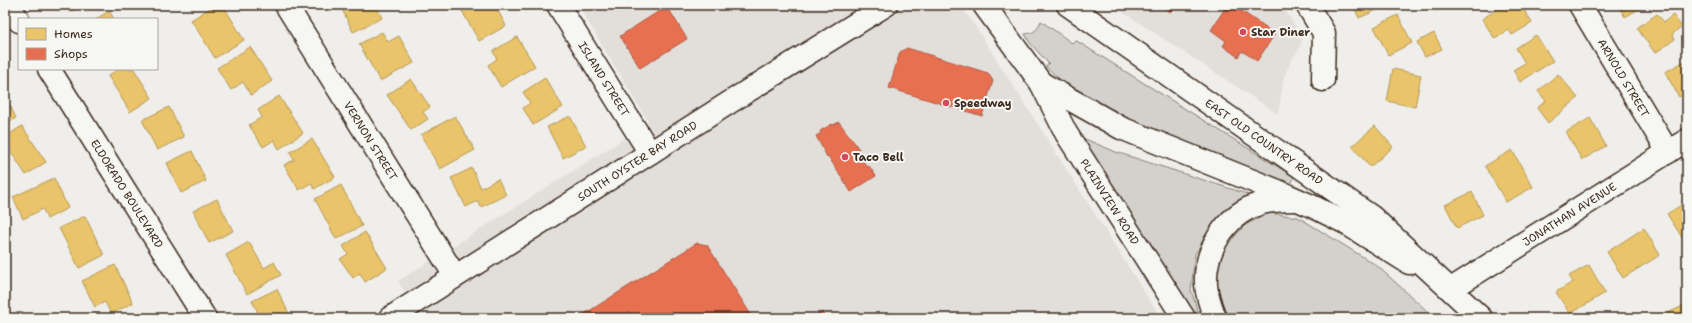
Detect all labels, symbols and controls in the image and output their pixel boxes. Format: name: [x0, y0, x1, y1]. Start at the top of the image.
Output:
legend: [18, 18, 158, 70]
place label: Star Diner: [1251, 25, 1310, 40]
text: Homes: [54, 26, 93, 42]
marker: Star Diner: [1238, 27, 1248, 37]
street label: ARNOLD STREET: [1594, 36, 1653, 120]
street label: ISLAND STREET: [575, 39, 633, 119]
text: Shops: [54, 46, 88, 62]
street label: EAST OLD COUNTRY ROAD: [1202, 95, 1326, 188]
place label: Speedway: [954, 96, 1012, 111]
street label: VERNON STREET: [340, 98, 401, 183]
marker: Speedway: [941, 98, 951, 108]
street label: SOUTH OYSTER BAY ROAD: [575, 117, 700, 205]
street label: ELDORADO BOULEVARD: [87, 136, 167, 251]
place label: Taco Bell: [853, 150, 904, 165]
marker: Taco Bell: [840, 152, 850, 162]
street label: PLAINVIEW ROAD: [1077, 156, 1143, 248]
street label: JONATHAN AVENUE: [1520, 179, 1619, 250]

